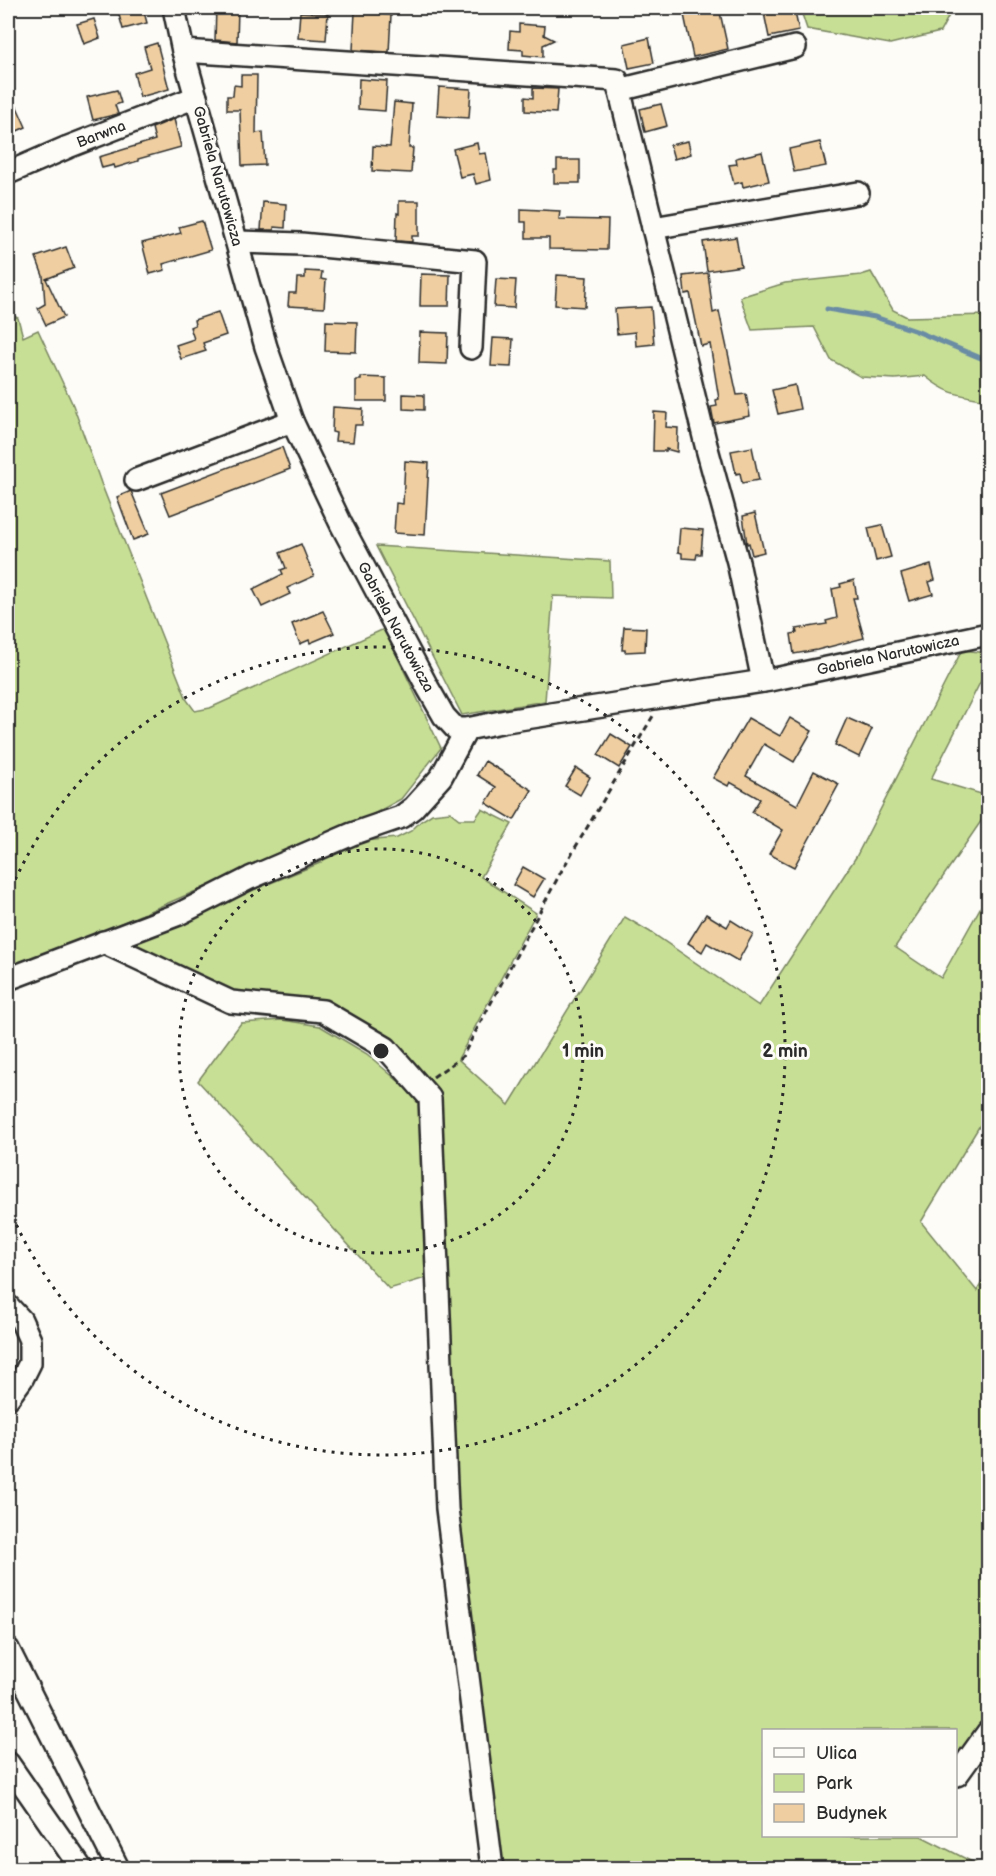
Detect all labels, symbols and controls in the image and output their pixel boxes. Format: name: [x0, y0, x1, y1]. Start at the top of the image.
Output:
street label: Gabriela Narutowicza: [188, 104, 247, 248]
street label: Barwna: [74, 116, 128, 153]
street label: Gabriela Narutowicza: [353, 559, 438, 696]
street label: Gabriela Narutowicza: [815, 631, 961, 680]
centre of rings: [371, 1041, 391, 1061]
text: 1 min: [562, 1041, 604, 1062]
text: 2 min: [762, 1041, 808, 1062]
legend: [762, 1729, 957, 1837]
text: Ulica: [816, 1743, 857, 1764]
text: Park: [816, 1773, 852, 1794]
text: Budynek: [816, 1803, 887, 1824]

